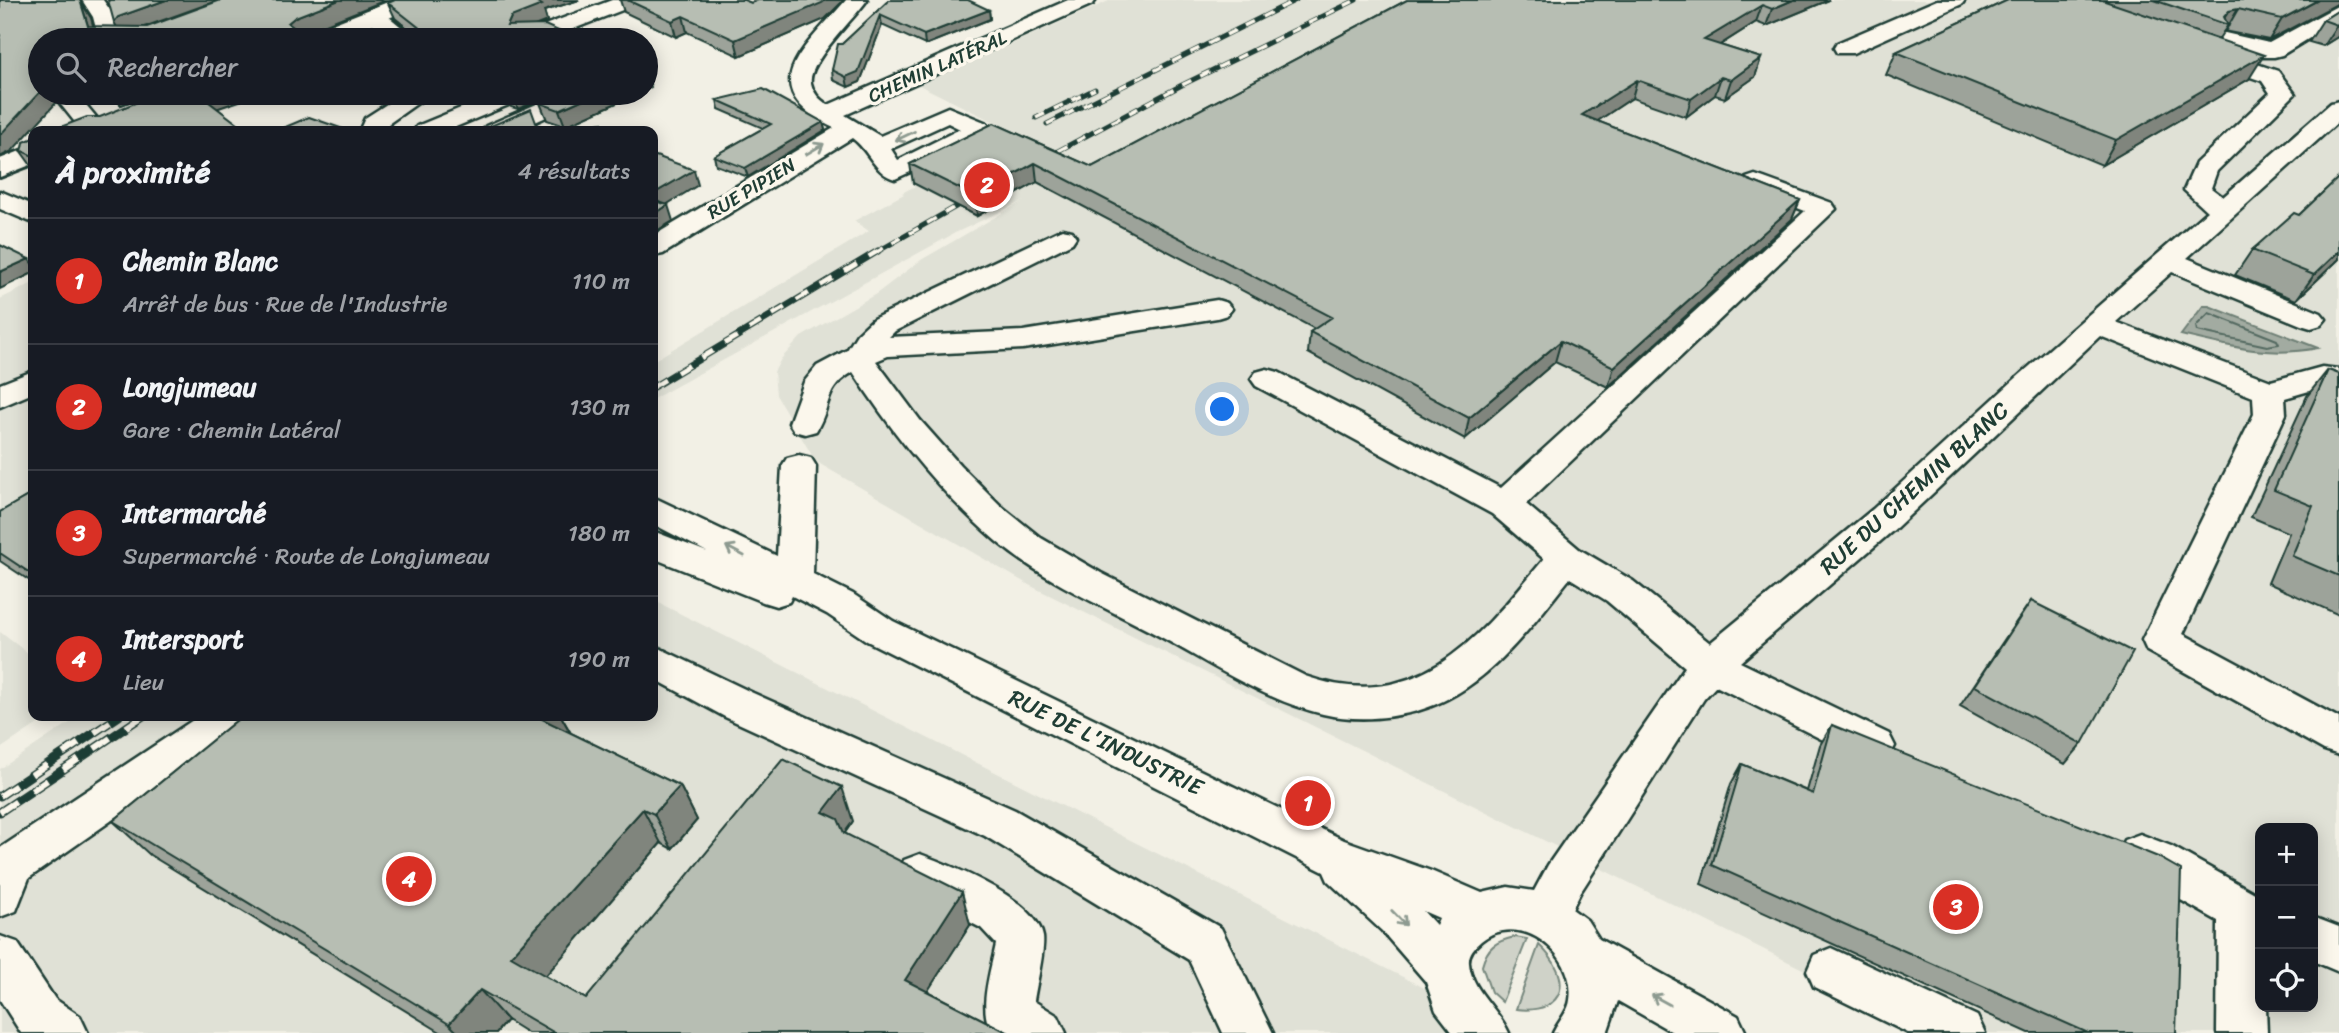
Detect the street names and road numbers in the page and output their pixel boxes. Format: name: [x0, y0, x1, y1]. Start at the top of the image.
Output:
street label: CHEMIN LATÉRAL: [862, 21, 1012, 112]
street label: RUE PIPIEN: [700, 149, 802, 228]
street label: RUE DU CHEMIN BLANC: [1810, 391, 2019, 585]
street label: RUE DE L'INDUSTRIE: [1001, 677, 1211, 808]

